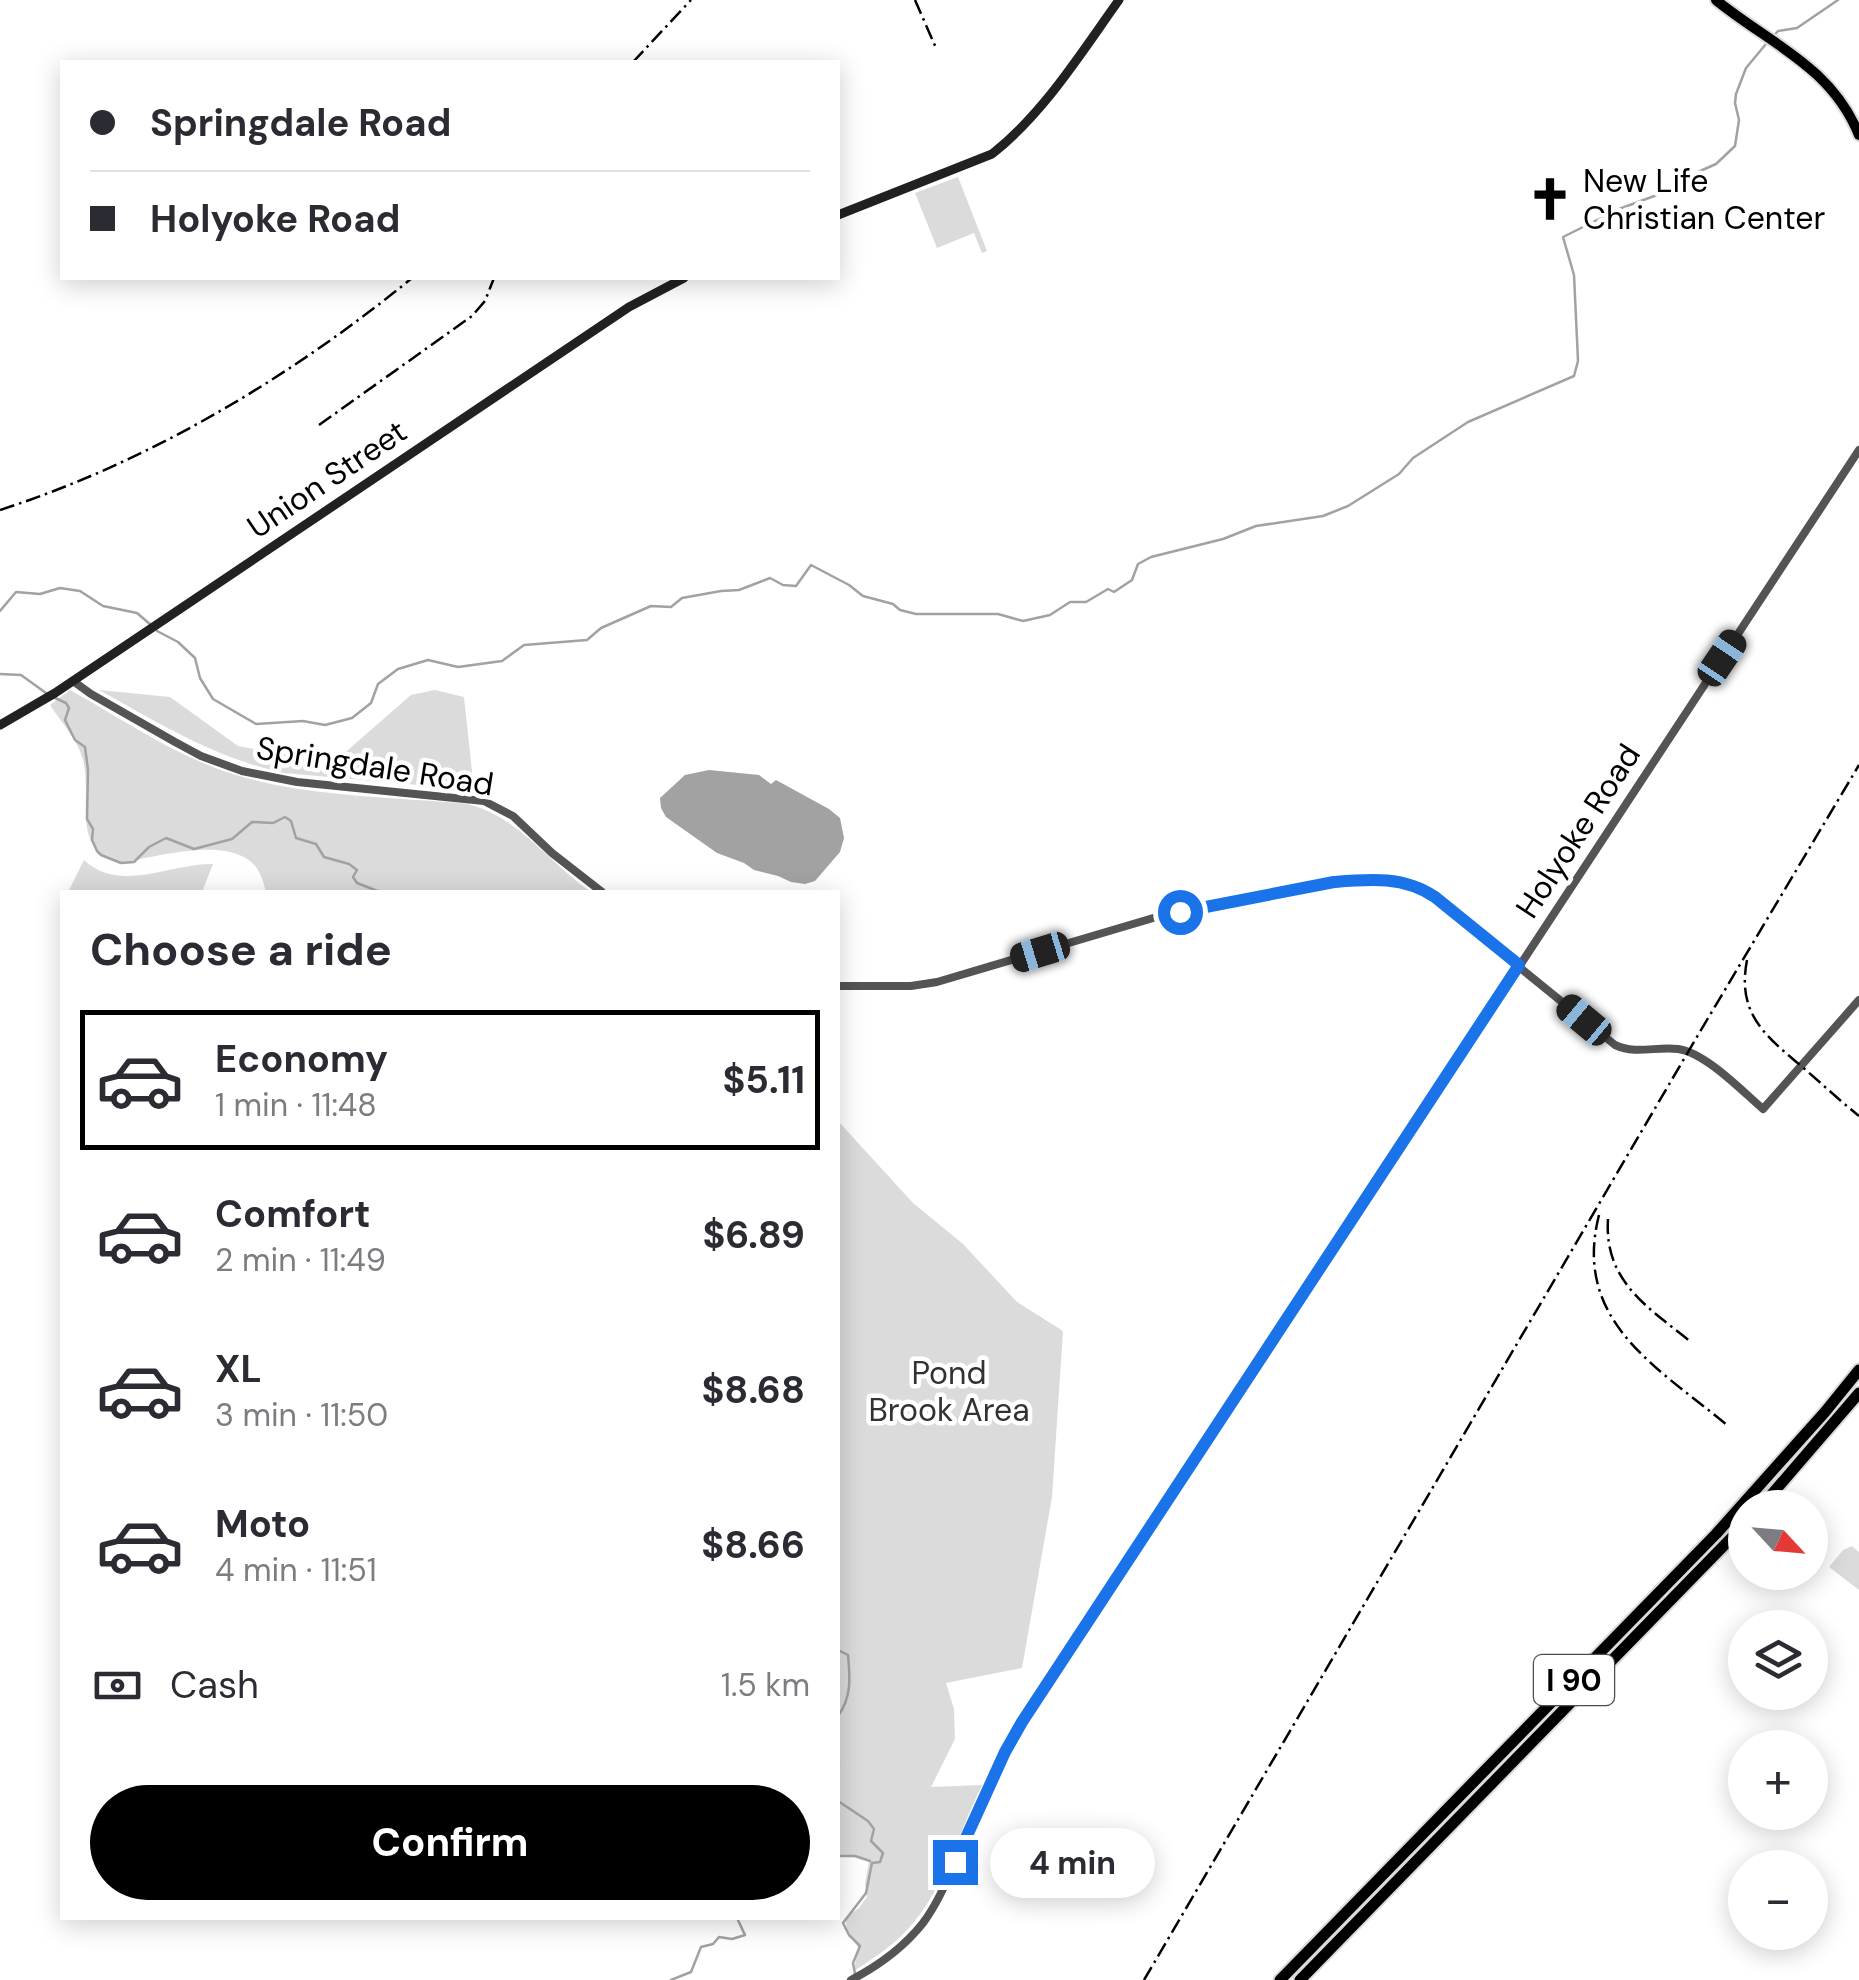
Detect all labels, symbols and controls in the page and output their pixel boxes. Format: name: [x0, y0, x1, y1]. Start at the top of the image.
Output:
text: Springdale Road: [150, 98, 451, 148]
place label: New Life Christian Center: [1583, 160, 1825, 239]
church icon: New Life Christian Center: [1526, 175, 1574, 223]
text: Holyoke Road: [150, 194, 400, 244]
street label: Union Street: [239, 410, 415, 548]
car: [1693, 625, 1751, 691]
street label: Springdale Road: [253, 727, 497, 805]
street label: Holyoke Road: [1506, 736, 1650, 926]
route start: [1158, 890, 1203, 935]
text: Choose a ride: [90, 920, 392, 979]
car: [1007, 929, 1073, 975]
car: [1551, 989, 1617, 1051]
text: Economy: [215, 1034, 388, 1084]
icon: car: [95, 1035, 185, 1125]
text: $5.11: [722, 1055, 805, 1105]
text: 1 min · 11:48: [215, 1084, 377, 1126]
text: Comfort: [215, 1189, 371, 1239]
icon: car: [95, 1190, 185, 1280]
text: $6.89: [702, 1210, 805, 1260]
text: 2 min · 11:49: [215, 1239, 386, 1281]
text: XL: [215, 1344, 262, 1394]
icon: car: [95, 1345, 185, 1435]
park label: Pond Brook Area: [868, 1352, 1030, 1431]
text: $8.68: [701, 1365, 805, 1415]
text: 3 min · 11:50: [215, 1394, 388, 1436]
north arrow: [1728, 1490, 1828, 1590]
map controls: [1728, 1490, 1828, 1950]
text: Moto: [215, 1499, 310, 1549]
icon: car: [95, 1500, 185, 1590]
text: $8.66: [701, 1520, 805, 1570]
text: 4 min · 11:51: [215, 1549, 377, 1591]
button: layers: [1728, 1610, 1828, 1710]
road number: I 90: [1534, 1655, 1614, 1705]
icon: cash: [90, 1658, 145, 1713]
text: Cash: [170, 1660, 259, 1710]
text: 1.5 km: [721, 1664, 810, 1706]
button: +: [1728, 1730, 1828, 1830]
button: Confirm: [90, 1785, 810, 1900]
callout: 4 min: [990, 1827, 1155, 1897]
route end: [933, 1840, 978, 1885]
text: 4 min: [1029, 1842, 1116, 1884]
button: −: [1728, 1850, 1828, 1950]

